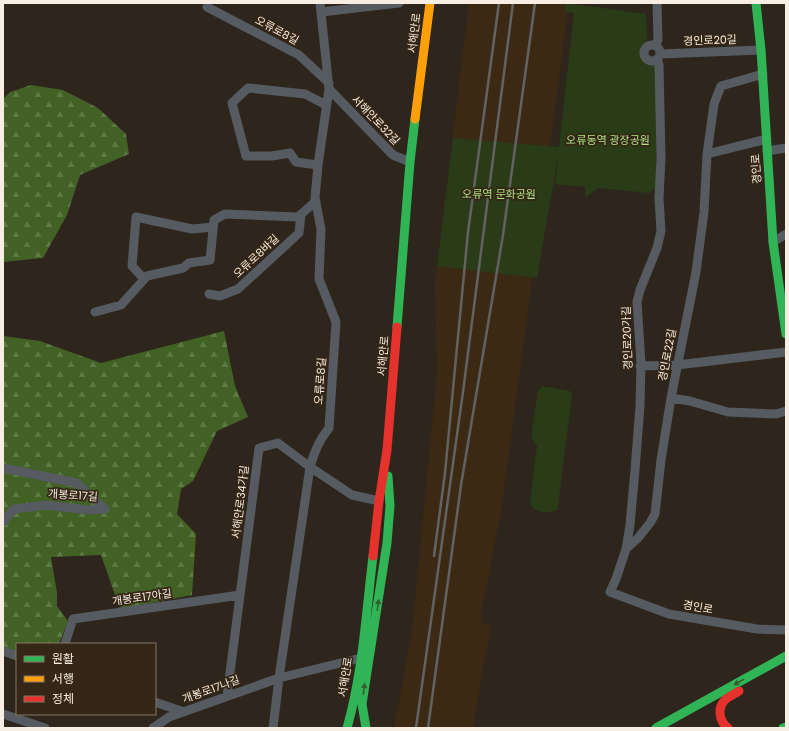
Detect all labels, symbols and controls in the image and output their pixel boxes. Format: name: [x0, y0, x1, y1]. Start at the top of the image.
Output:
street label: 오류로8길: [252, 12, 302, 48]
street label: 서해안로: [404, 12, 424, 54]
street label: 경인로20길: [683, 31, 737, 49]
street label: 서해안로32길: [348, 92, 404, 148]
park label: 오류동역 광장공원: [566, 132, 650, 148]
street label: 경인로: [747, 153, 765, 185]
park label: 오류역 문화공원: [462, 186, 536, 202]
street label: 오류로8바길: [230, 231, 282, 281]
street label: 경인로20가길: [618, 306, 636, 370]
street label: 경인로22길: [654, 327, 680, 383]
street label: 서해안로: [373, 335, 393, 377]
street label: 오류로8길: [310, 357, 330, 405]
street label: 서해안로34가길: [228, 464, 252, 540]
street label: 개봉로17길: [47, 485, 99, 505]
street label: 개봉로17아길: [111, 585, 173, 609]
street label: 경인로: [682, 596, 714, 618]
one-way arrow: [375, 599, 381, 611]
legend: [16, 643, 156, 715]
text: 원활: [52, 650, 74, 667]
street label: 서해안로: [334, 656, 356, 698]
text: 서행: [52, 670, 74, 687]
street label: 개봉로17나길: [180, 671, 242, 707]
one-way arrow: [734, 678, 745, 685]
one-way arrow: [361, 683, 367, 695]
text: 정체: [52, 690, 74, 707]

